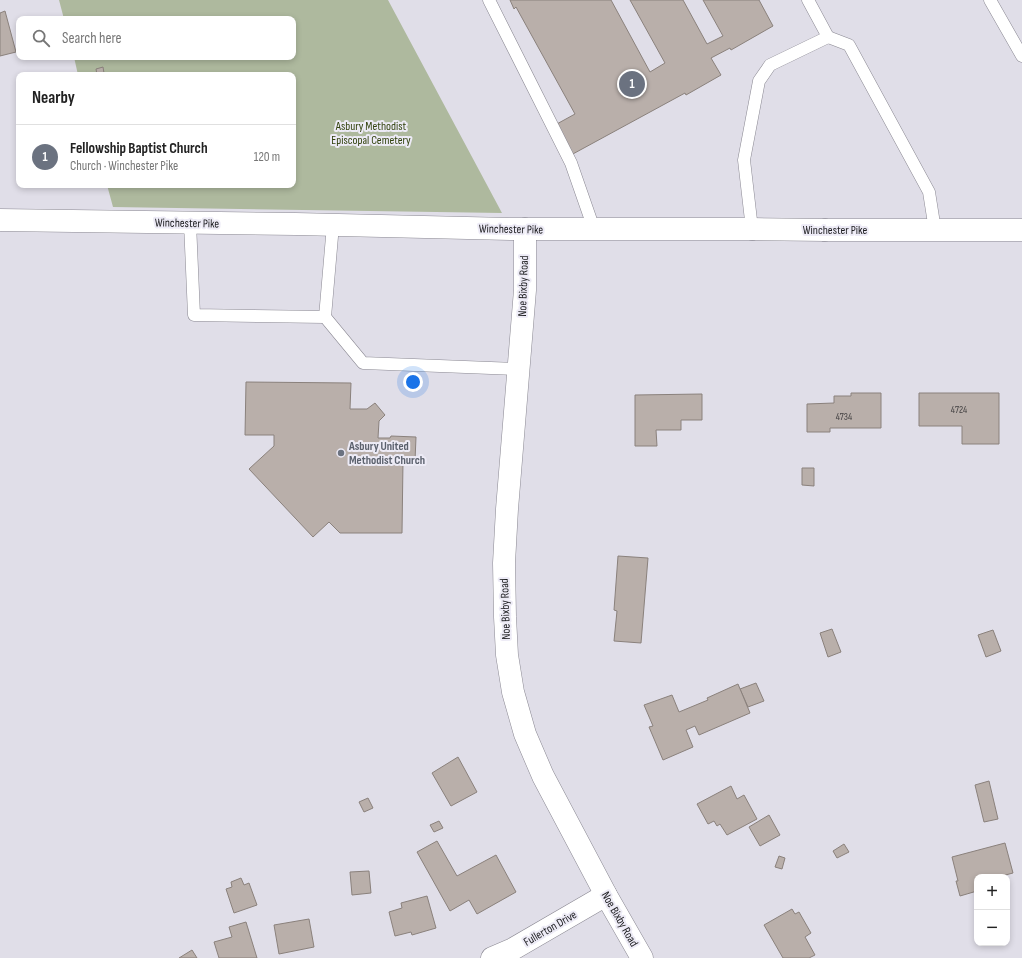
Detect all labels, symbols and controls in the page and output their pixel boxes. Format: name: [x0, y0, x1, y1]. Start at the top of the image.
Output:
search box: [16, 16, 296, 60]
icon: search: [30, 27, 52, 49]
text: Search here: [62, 29, 122, 48]
pin: 1: [619, 69, 645, 99]
text: Nearby: [32, 88, 75, 108]
park label: Asbury Methodist Episcopal Cemetery: [331, 119, 411, 148]
text: Fellowship Baptist Church: [70, 139, 208, 158]
text: 1: [42, 149, 48, 165]
text: 120 m: [254, 149, 280, 165]
text: Church · Winchester Pike: [70, 158, 178, 174]
street label: Winchester Pike: [155, 215, 220, 232]
street label: Winchester Pike: [479, 221, 544, 238]
street label: Winchester Pike: [803, 223, 867, 238]
street label: Noe Bixby Road: [515, 255, 532, 317]
your location: [403, 372, 423, 392]
house number: 4724: [951, 404, 967, 416]
house number: 4734: [836, 411, 852, 423]
place label: Asbury United Methodist Church: [348, 439, 425, 468]
marker: Asbury United Methodist Church: [336, 448, 346, 458]
street label: Noe Bixby Road: [497, 578, 514, 640]
map controls: [974, 874, 1010, 946]
button: +: [974, 874, 1010, 910]
street label: Noe Bixby Road: [598, 889, 641, 950]
street label: Fullerton Drive: [521, 907, 580, 950]
button: −: [974, 910, 1010, 946]

